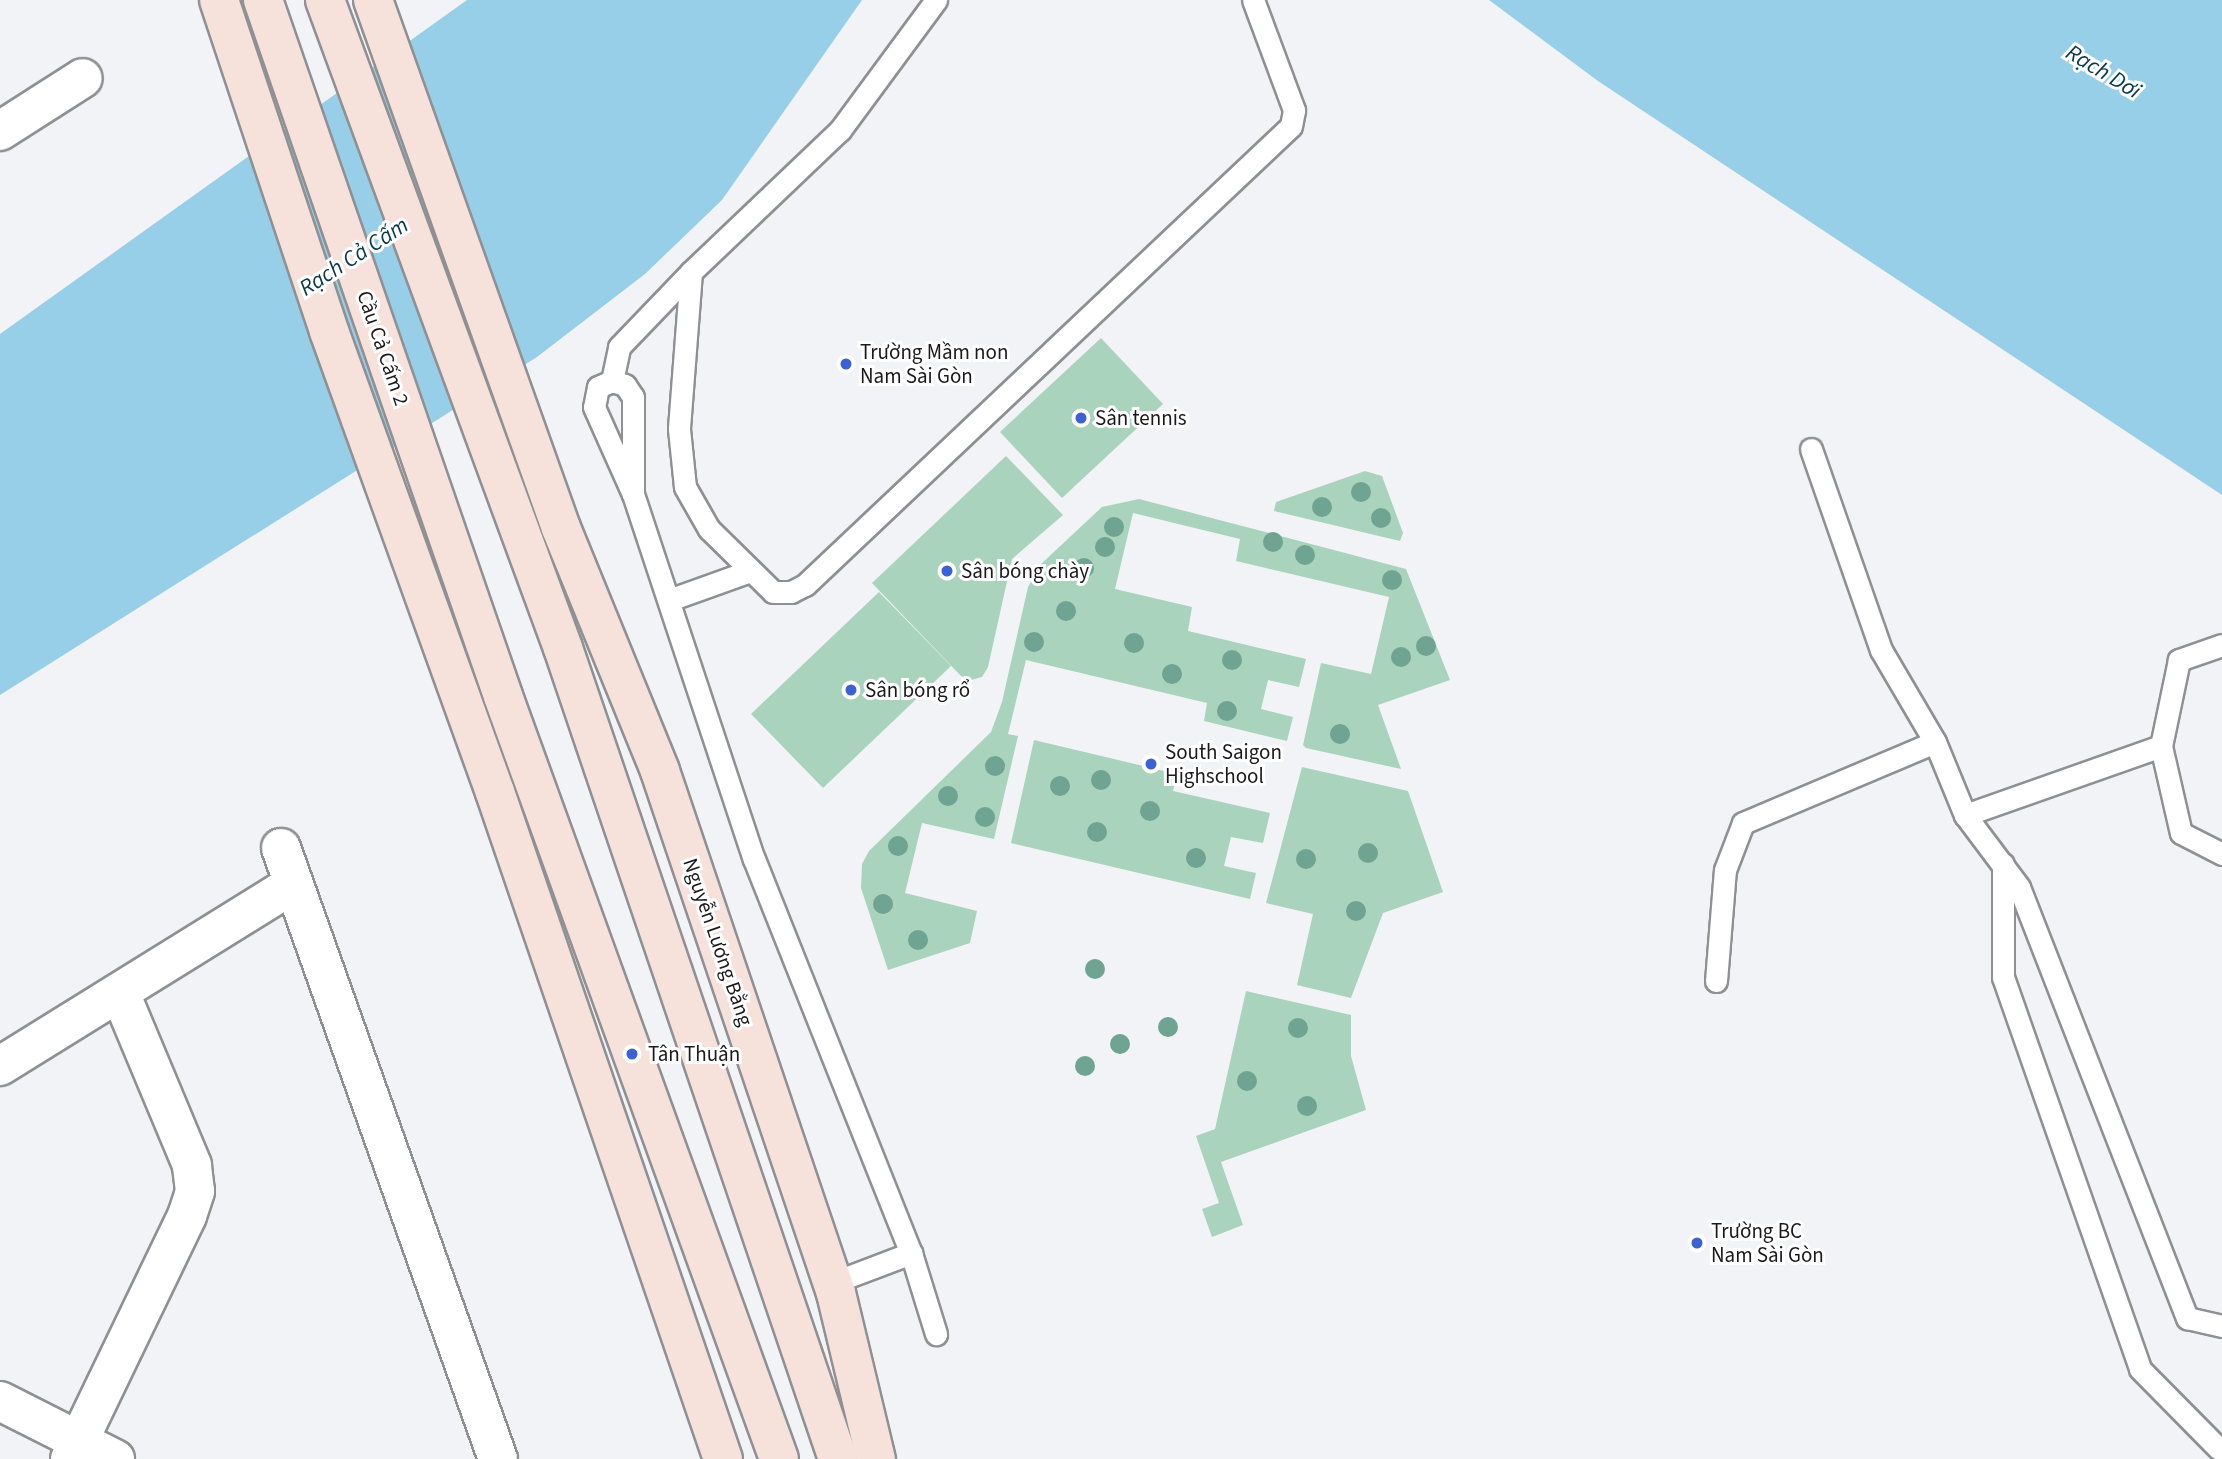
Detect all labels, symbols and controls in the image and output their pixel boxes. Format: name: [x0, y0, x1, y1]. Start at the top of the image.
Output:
water label: Rạch Dơi: [2061, 39, 2145, 105]
water label: Rạch Cả Cấm: [294, 212, 414, 302]
street label: Cầu Cả Cấm 2: [352, 287, 414, 409]
place label: Trường Mầm non Nam Sài Gòn: [860, 339, 1008, 389]
marker: Trường Mầm non Nam Sài Gòn: [838, 356, 854, 372]
place label: Sân tennis: [1095, 405, 1187, 431]
marker: Sân tennis: [1073, 410, 1089, 426]
place label: Sân bóng chày: [961, 558, 1089, 584]
marker: Sân bóng chày: [939, 563, 955, 579]
place label: Sân bóng rổ: [865, 677, 970, 703]
marker: Sân bóng rổ: [843, 682, 859, 698]
place label: South Saigon Highschool: [1165, 739, 1282, 789]
marker: South Saigon Highschool: [1143, 756, 1159, 772]
street label: Nguyễn Lương Bằng: [678, 855, 758, 1029]
place label: Tân Thuận: [648, 1041, 740, 1067]
marker: Tân Thuận: [622, 1044, 642, 1064]
place label: Trường BC Nam Sài Gòn: [1711, 1218, 1824, 1268]
marker: Trường BC Nam Sài Gòn: [1689, 1235, 1705, 1251]

